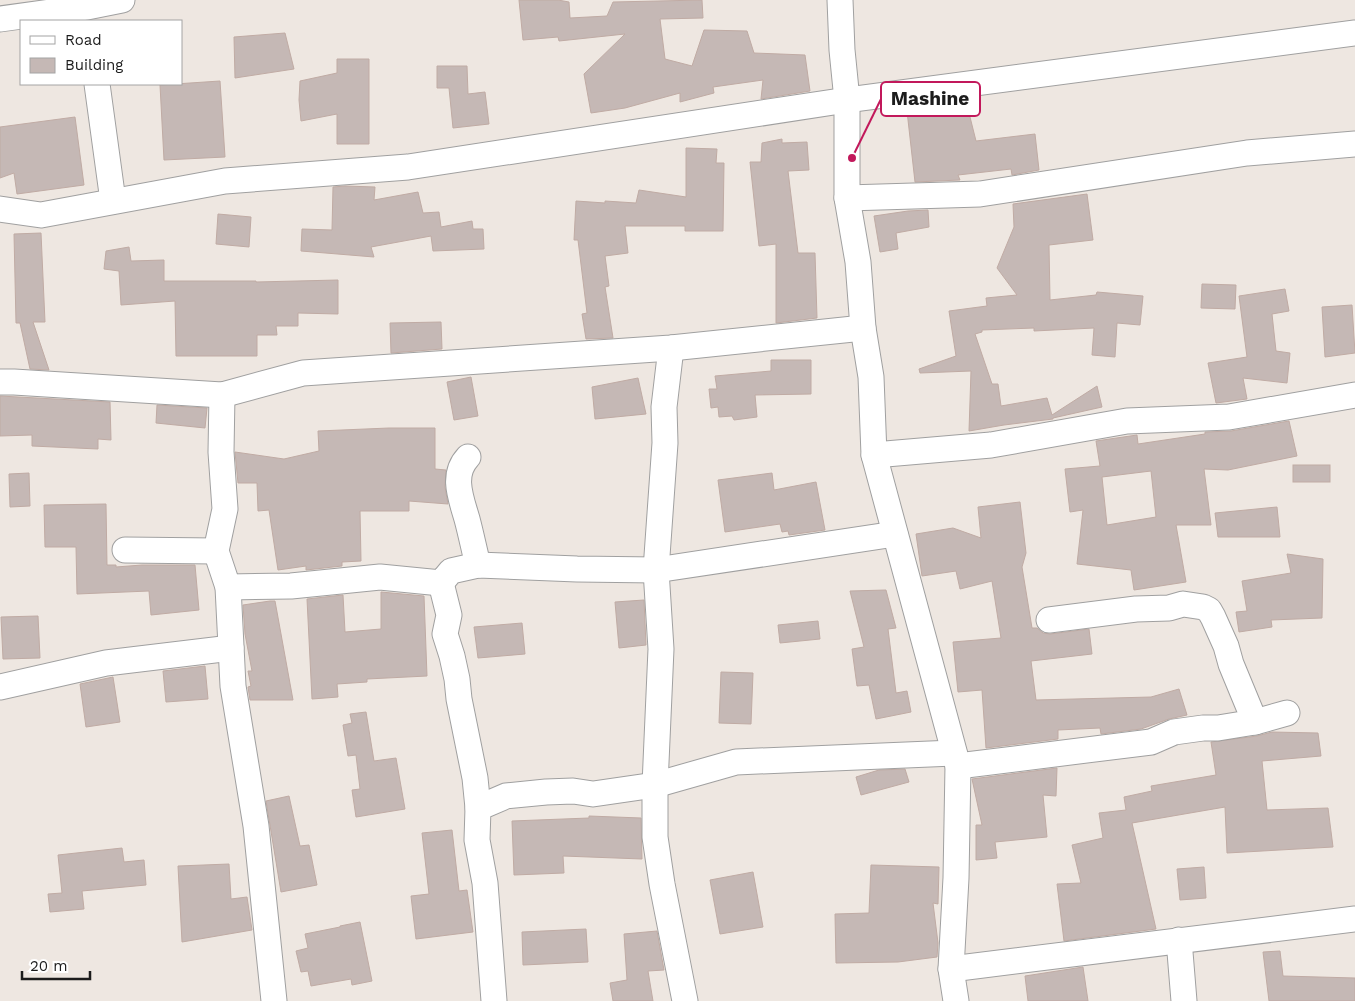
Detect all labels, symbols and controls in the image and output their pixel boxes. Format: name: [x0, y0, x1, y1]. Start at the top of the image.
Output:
legend: [20, 20, 182, 85]
text: Road: [65, 31, 102, 49]
text: Building: [65, 56, 123, 74]
callout: Mashine: [881, 82, 980, 116]
text: Mashine: [891, 87, 969, 110]
scale bar: [22, 948, 90, 980]
text: 20 m: [30, 957, 68, 975]

